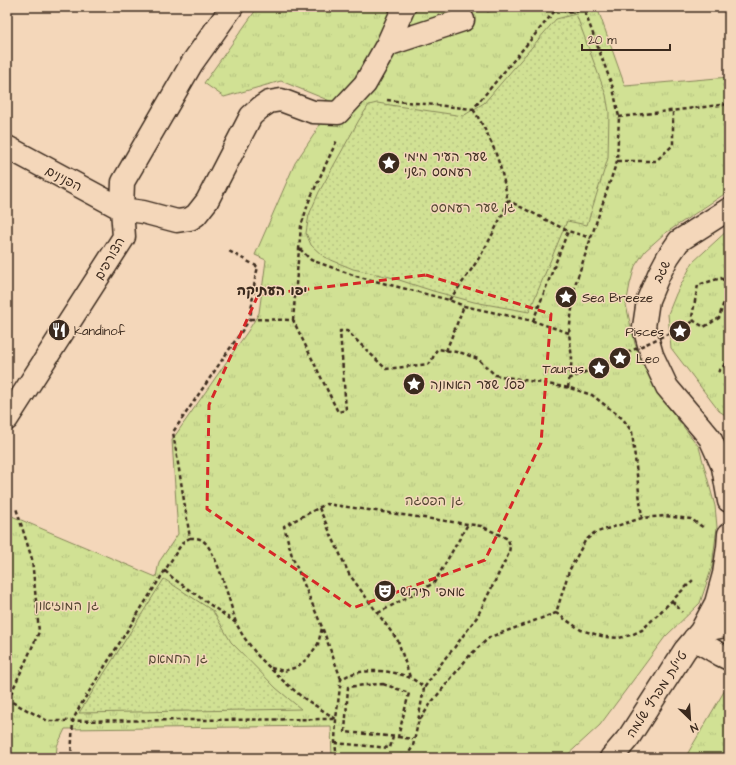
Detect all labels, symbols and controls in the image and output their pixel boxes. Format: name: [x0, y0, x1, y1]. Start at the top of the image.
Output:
scale bar: [582, 26, 670, 52]
text: 20 m: [588, 32, 617, 49]
place label: שער העיר מימי רעמסס השני: [404, 148, 488, 181]
place icon: שער העיר מימי רעמסס השני: [376, 150, 402, 176]
street label: הפנינים: [42, 162, 85, 196]
park label: גן שער רעמסס: [431, 199, 515, 217]
street label: הצורפים: [90, 234, 129, 283]
street label: שגב: [649, 257, 675, 286]
district label: יפו העתיקה: [237, 281, 307, 301]
place icon: Sea Breeze: [553, 284, 579, 310]
place label: Sea Breeze: [582, 289, 653, 307]
restaurant icon: kandinof: [46, 317, 72, 343]
place icon: Pisces: [667, 318, 693, 344]
place label: kandinof: [74, 322, 126, 340]
place label: Pisces: [625, 323, 664, 341]
place icon: Leo: [607, 345, 633, 371]
place label: Leo: [636, 350, 660, 368]
place icon: Taurus: [586, 355, 612, 381]
place label: Taurus: [542, 360, 584, 378]
place icon: פסל שער האמונה: [401, 371, 427, 397]
place label: פסל שער האמונה: [430, 376, 525, 394]
park label: גן הפסגה: [405, 492, 463, 510]
theatre icon: אמפי תירוש: [372, 578, 398, 604]
place label: אמפי תירוש: [400, 583, 465, 601]
park label: גן המוזיאון: [35, 597, 99, 615]
street label: טיילת מפרץ שלמה: [622, 648, 692, 741]
park label: גן החמאם: [148, 650, 208, 668]
north arrow: [670, 699, 710, 739]
text: N: [688, 719, 700, 736]

